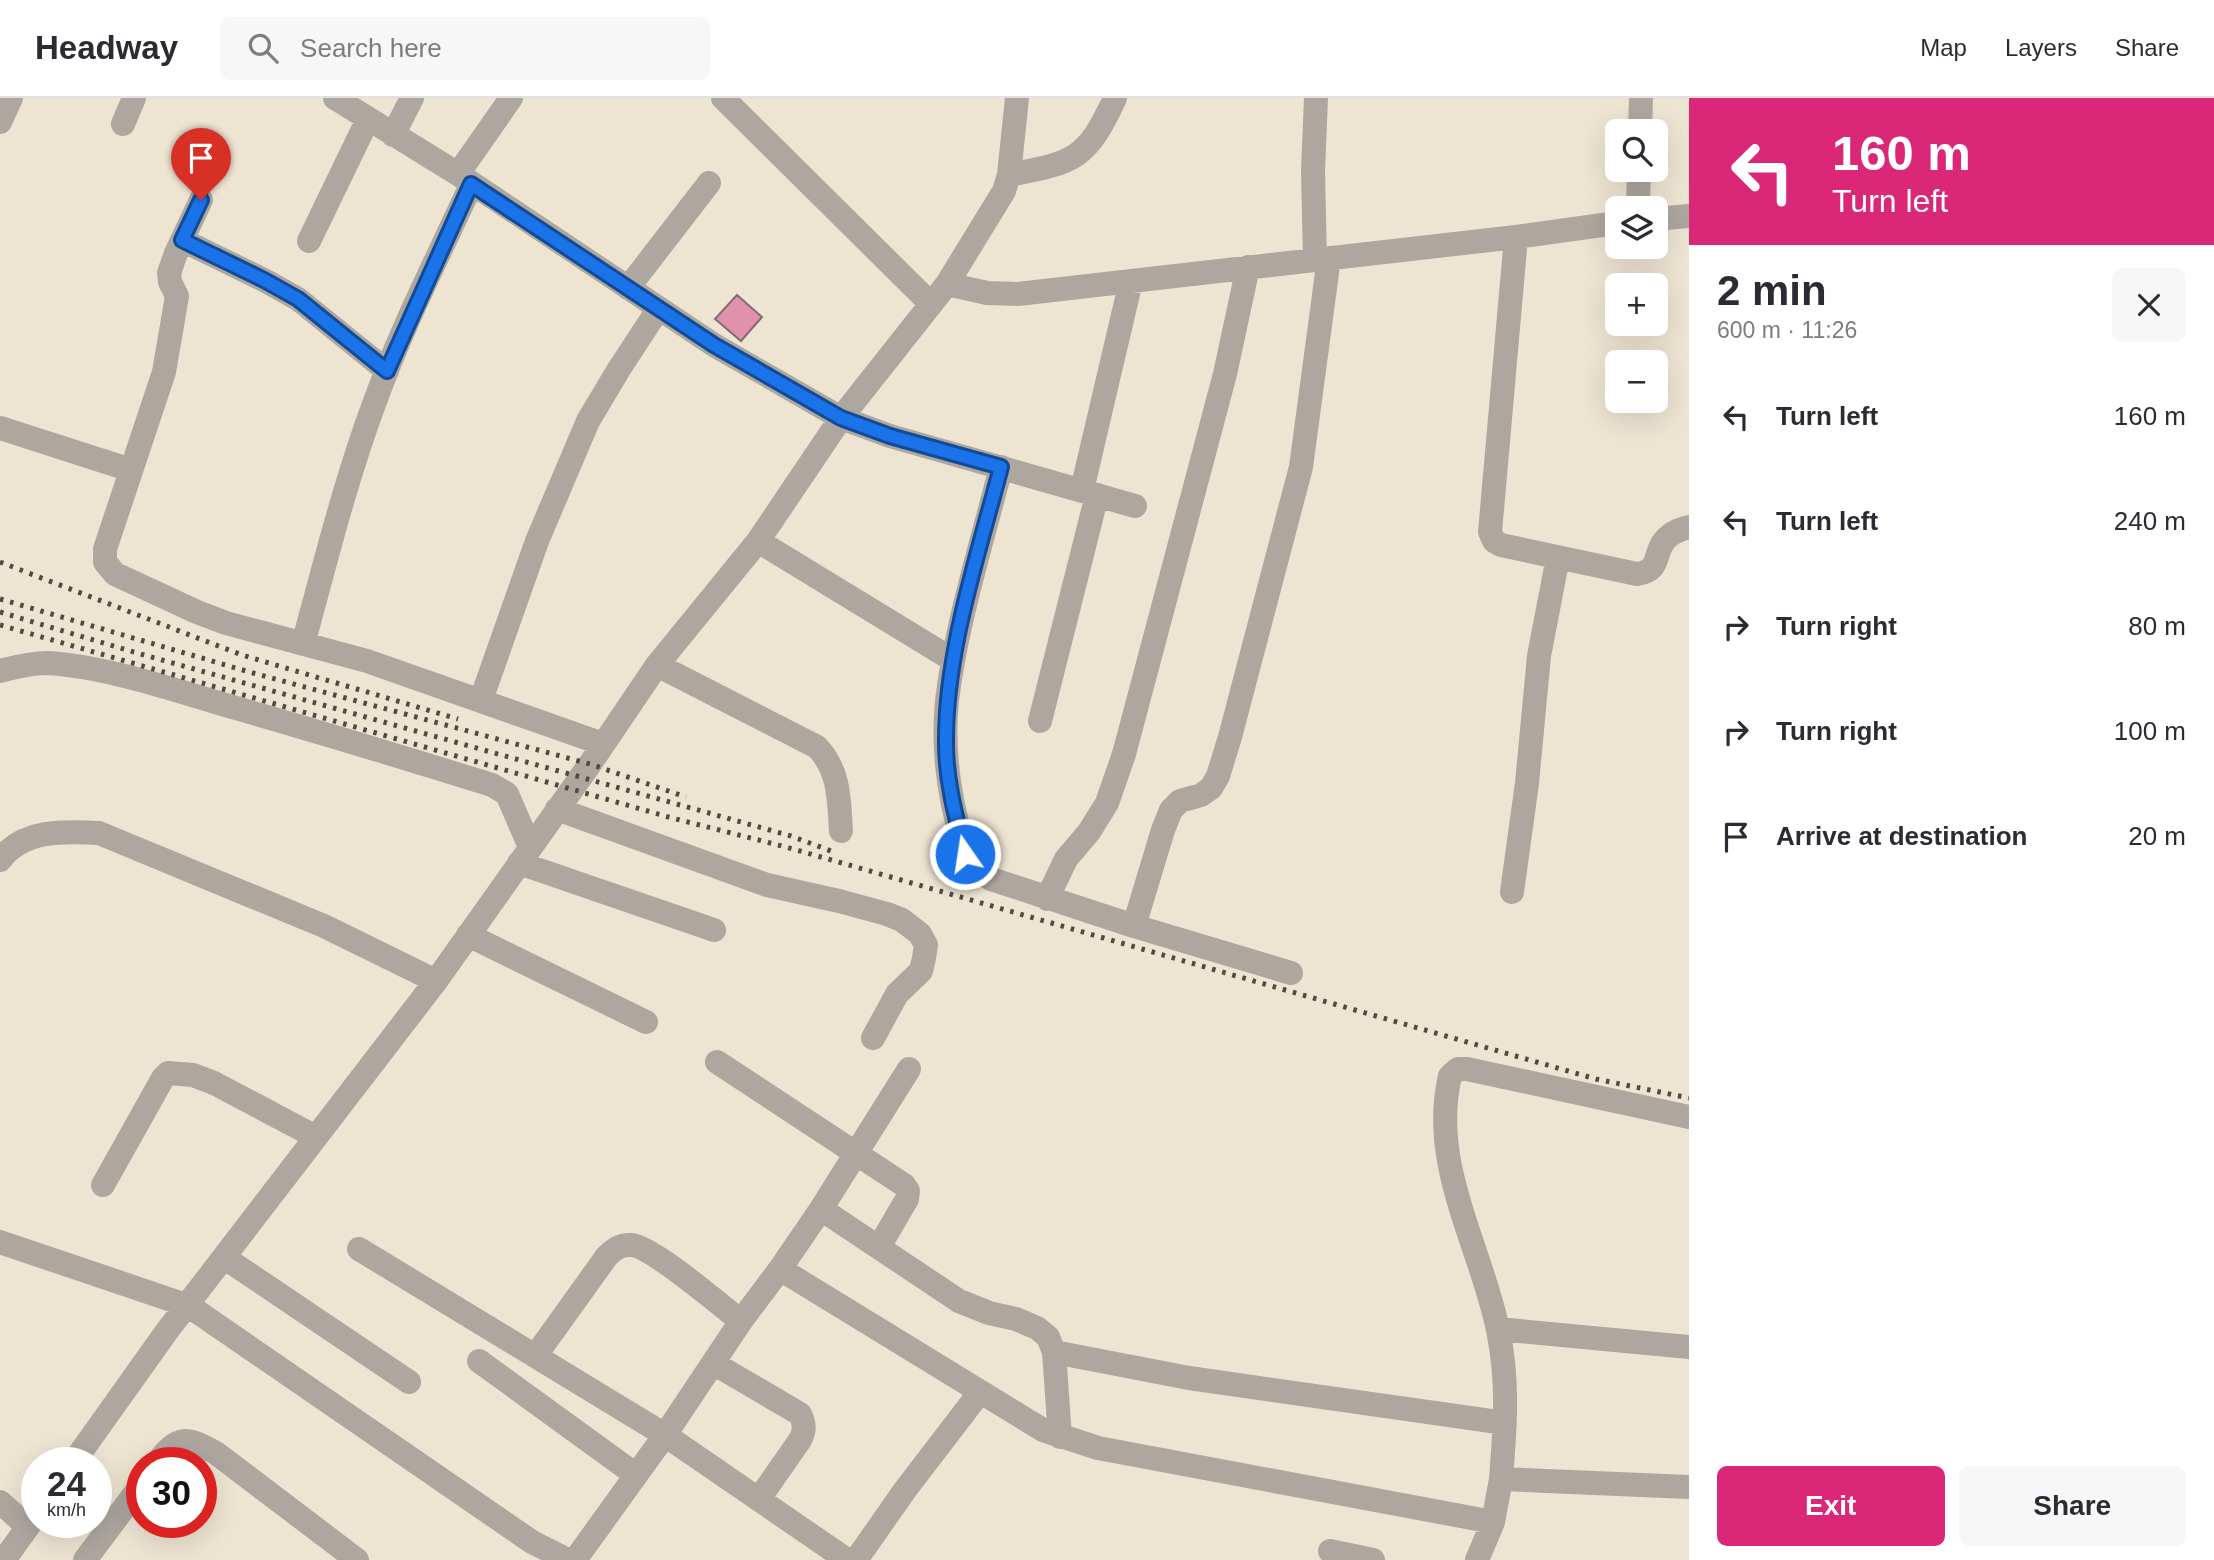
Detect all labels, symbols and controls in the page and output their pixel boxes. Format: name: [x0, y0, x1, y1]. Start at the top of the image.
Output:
search box: [220, 17, 710, 80]
text: Headway: [35, 29, 178, 66]
icon: search: [244, 29, 282, 67]
text: Search here: [300, 33, 442, 63]
text: Map: [1920, 34, 1967, 61]
text: Layers: [2005, 34, 2077, 61]
text: Share: [2115, 34, 2179, 61]
map controls: [1605, 119, 1668, 413]
button: search: [1605, 119, 1668, 182]
icon: left: [1717, 126, 1808, 217]
text: 160 m: [1832, 126, 1971, 180]
pin: [171, 128, 231, 200]
icon: arrive: [182, 139, 220, 177]
text: Turn left: [1832, 183, 1948, 219]
button: layers: [1605, 196, 1668, 259]
text: 2 min: [1717, 267, 1827, 314]
button: close: [2112, 268, 2186, 342]
button: +: [1605, 273, 1668, 336]
text: 600 m · 11:26: [1717, 317, 1857, 343]
button: −: [1605, 350, 1668, 413]
icon: left: [1717, 398, 1755, 436]
text: Turn left: [1776, 401, 1878, 431]
text: 160 m: [2114, 401, 2186, 431]
icon: left: [1717, 503, 1755, 541]
text: Turn left: [1776, 506, 1878, 536]
text: 240 m: [2114, 506, 2186, 536]
icon: right: [1717, 608, 1755, 646]
text: Turn right: [1776, 611, 1897, 641]
text: 80 m: [2128, 611, 2186, 641]
icon: right: [1717, 713, 1755, 751]
text: Turn right: [1776, 716, 1897, 746]
text: 100 m: [2114, 716, 2186, 746]
position arrow: [928, 817, 1002, 891]
icon: arrive: [1717, 818, 1755, 856]
text: Arrive at destination: [1776, 821, 2027, 851]
text: 20 m: [2128, 821, 2186, 851]
speed limit sign: 30: [126, 1447, 217, 1538]
text: 24: [47, 1464, 86, 1503]
button: Exit: [1717, 1466, 1945, 1546]
button: Share: [1959, 1466, 2186, 1546]
text: km/h: [47, 1500, 86, 1520]

